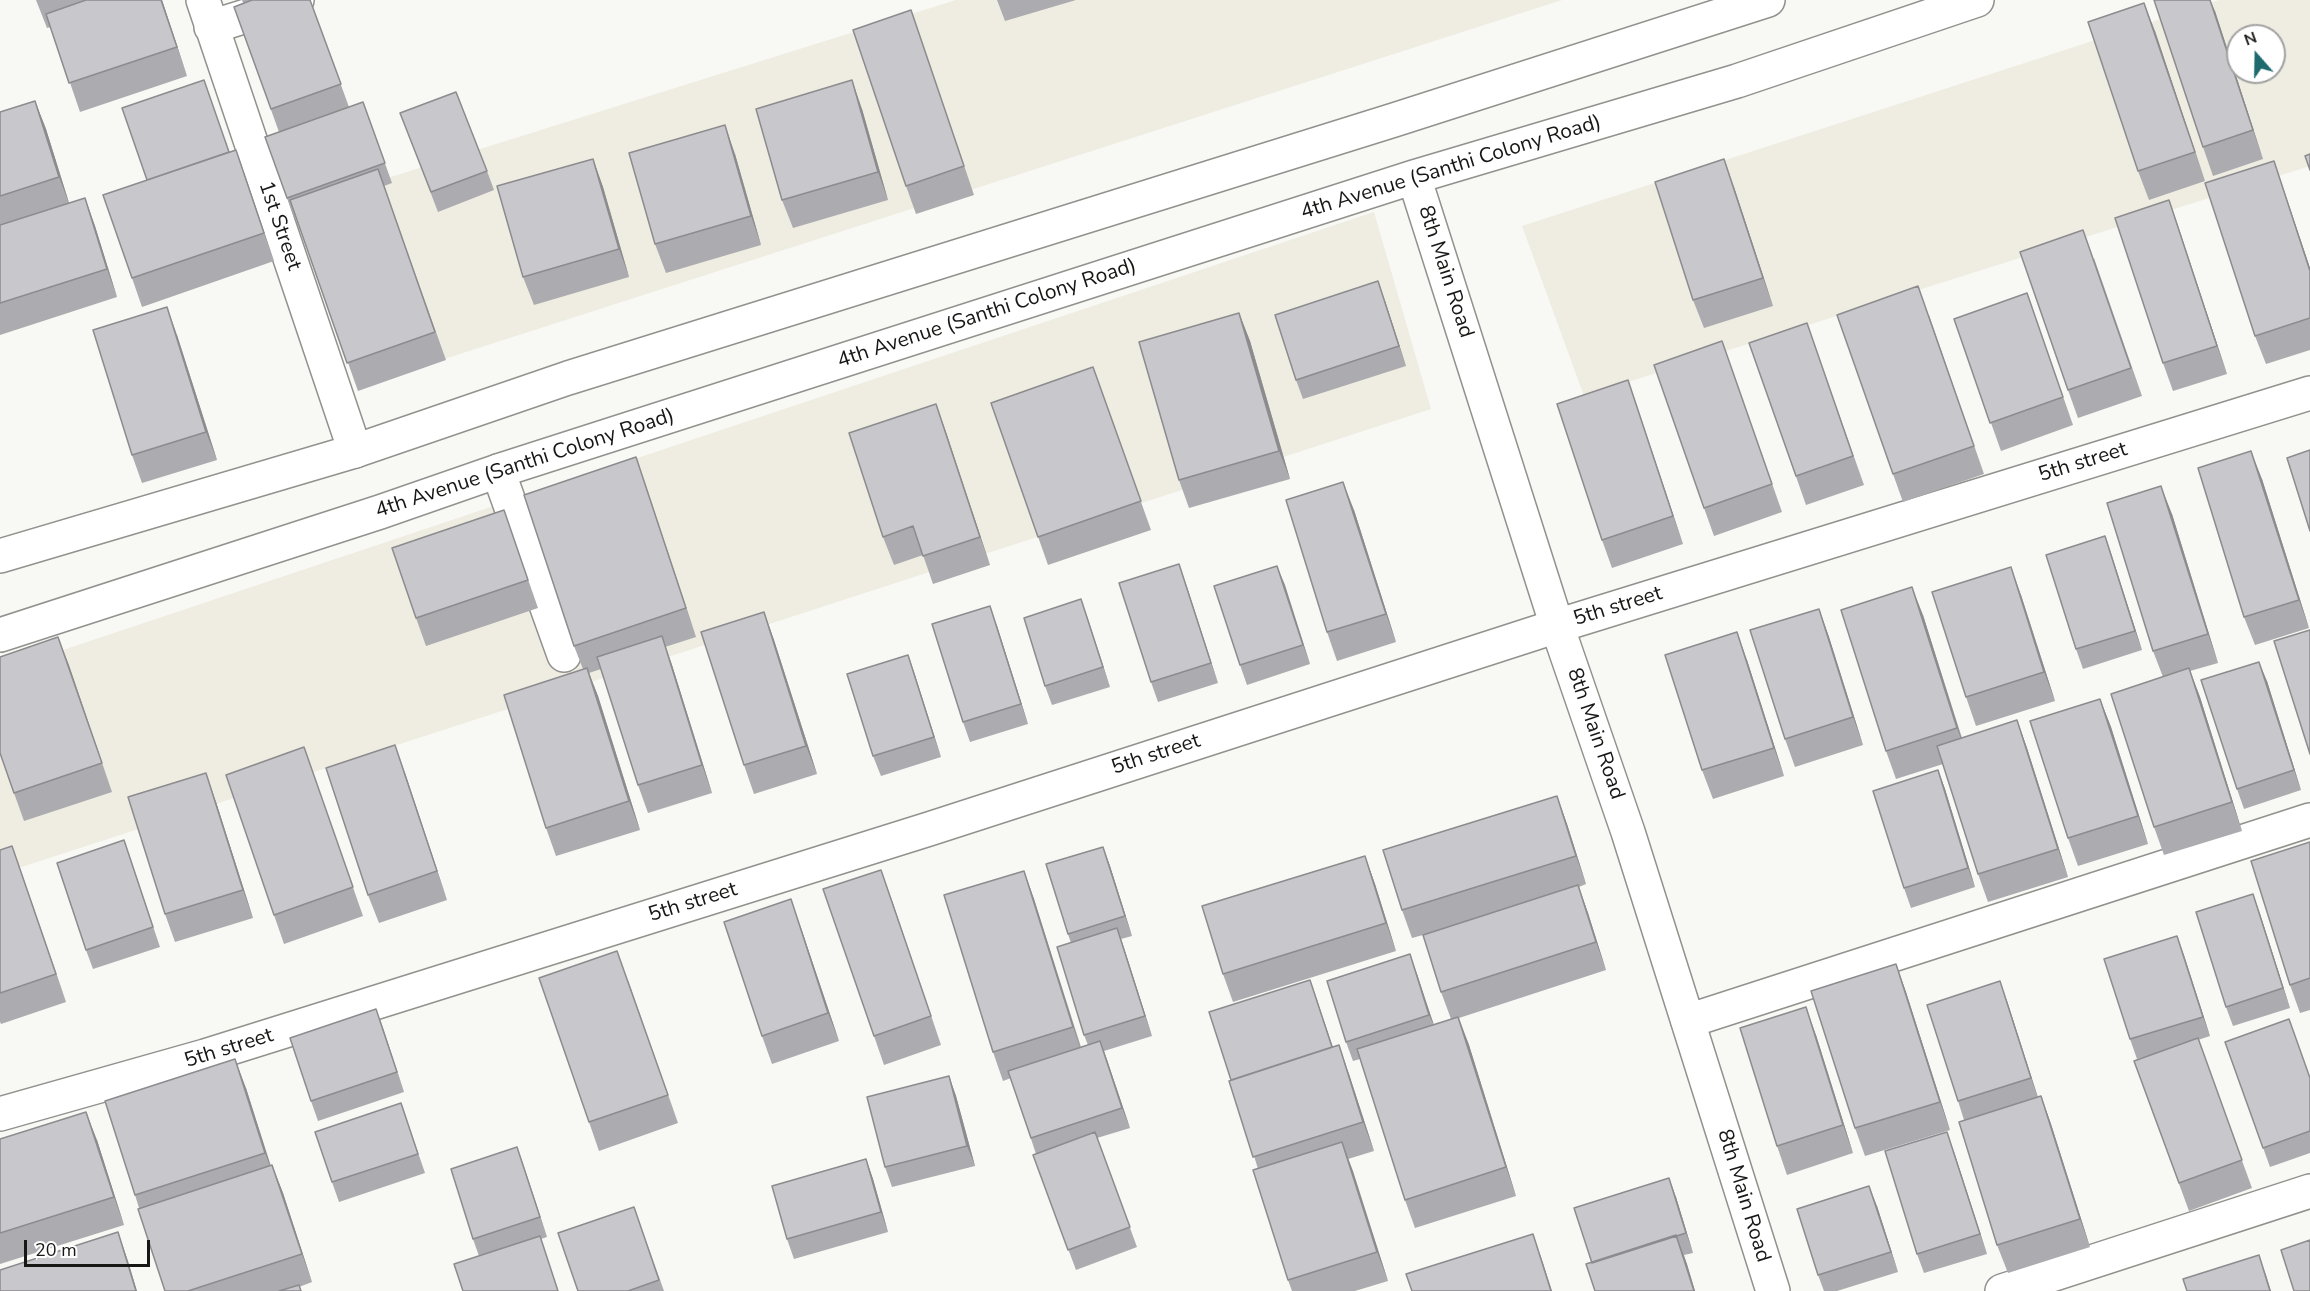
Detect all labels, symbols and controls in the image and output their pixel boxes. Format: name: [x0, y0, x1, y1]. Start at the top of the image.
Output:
north arrow: [2226, 24, 2286, 84]
text: N: [2241, 27, 2260, 51]
street label: 4th Avenue (Santhi Colony Road): [1298, 110, 1604, 226]
street label: 1st Street: [252, 178, 306, 274]
street label: 8th Main Road: [1412, 203, 1478, 341]
street label: 4th Avenue (Santhi Colony Road): [834, 254, 1140, 374]
street label: 4th Avenue (Santhi Colony Road): [372, 404, 678, 524]
street label: 5th street: [2035, 438, 2131, 488]
street label: 5th street: [1570, 582, 1666, 632]
street label: 8th Main Road: [1561, 665, 1629, 803]
street label: 5th street: [1109, 729, 1203, 781]
street label: 5th street: [645, 878, 741, 928]
street label: 5th street: [181, 1024, 277, 1074]
street label: 8th Main Road: [1711, 1127, 1775, 1265]
scale bar: [27, 1228, 153, 1266]
text: 20 m: [35, 1238, 77, 1262]

